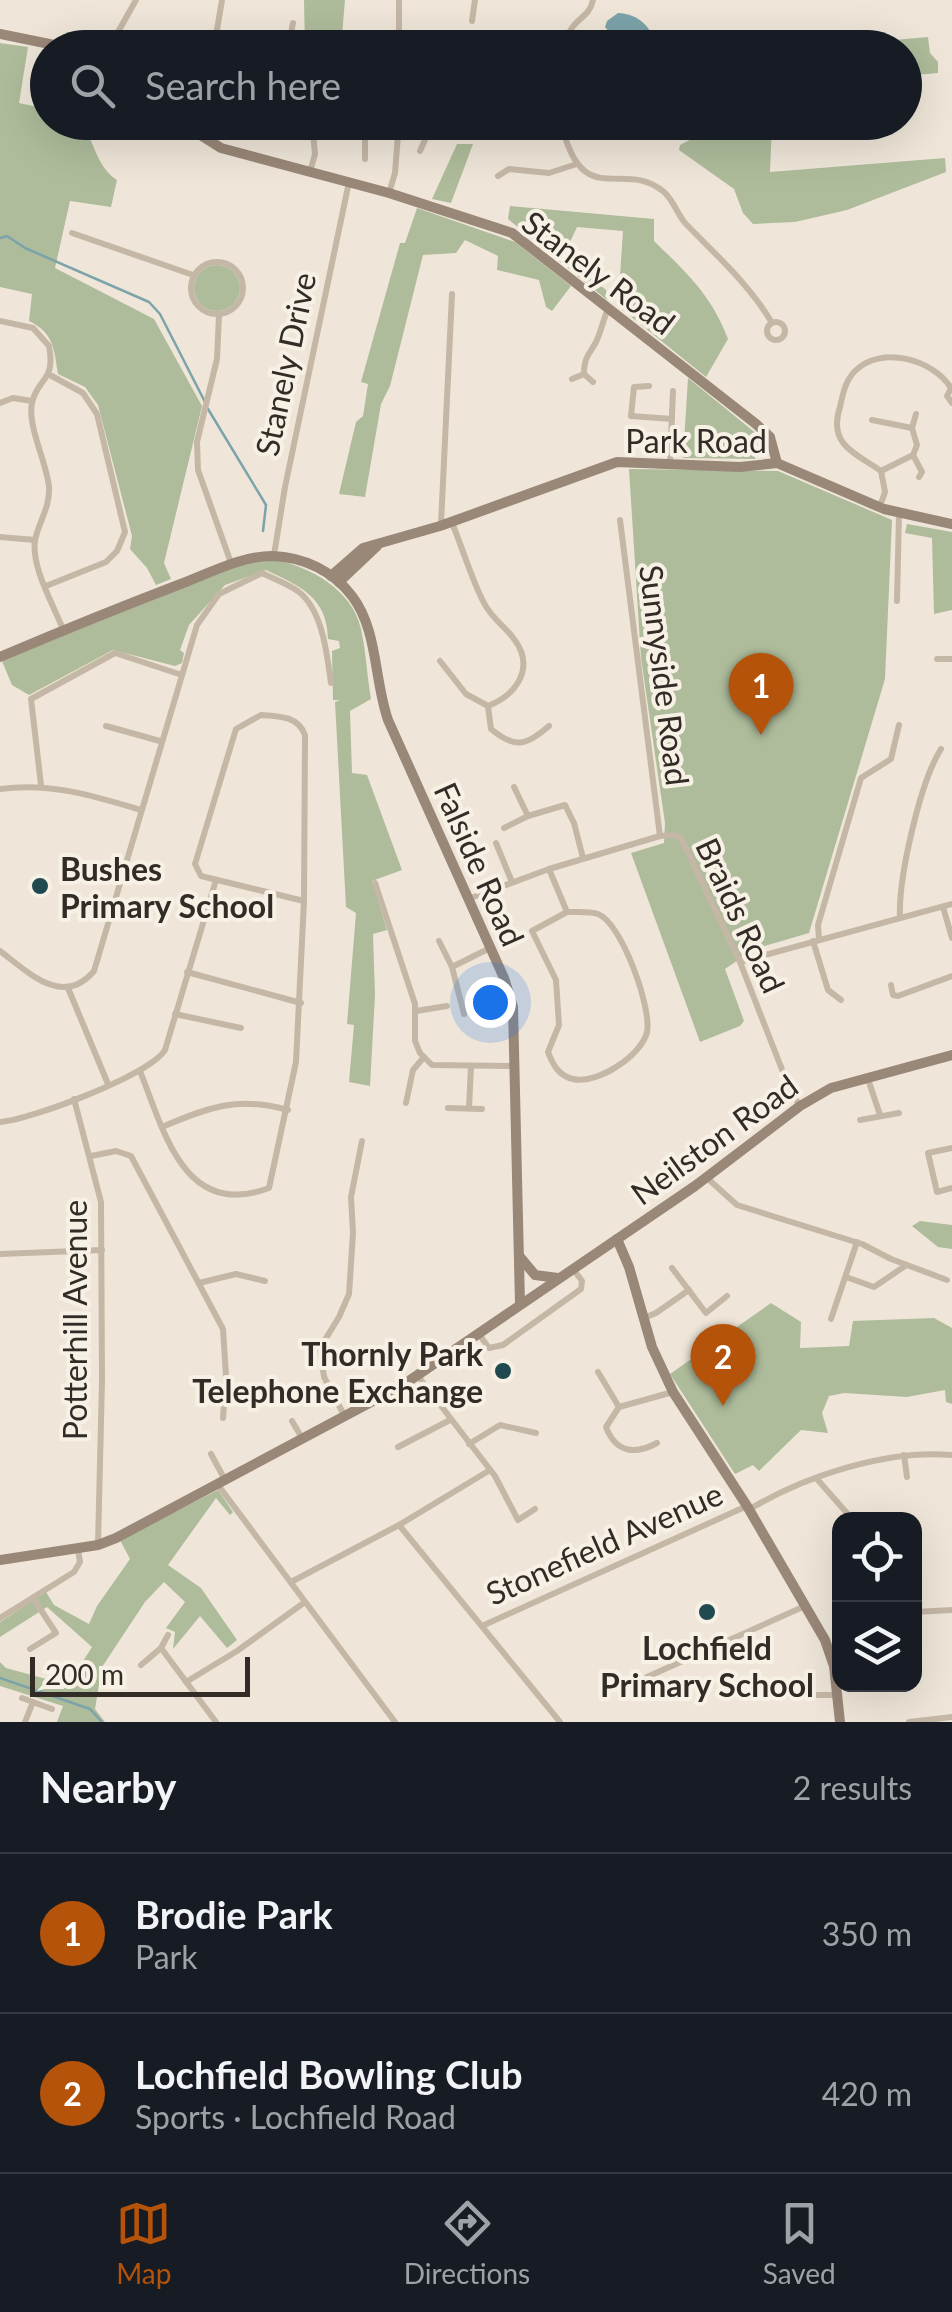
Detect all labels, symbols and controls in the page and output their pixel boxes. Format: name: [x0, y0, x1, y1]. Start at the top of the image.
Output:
search box: [30, 30, 922, 140]
icon: search: [65, 58, 120, 113]
text: Search here: [145, 62, 341, 108]
street label: Stanely Road: [515, 202, 683, 342]
street label: Stanely Drive: [247, 269, 323, 459]
street label: Park Road: [625, 421, 767, 460]
street label: Sunnyside Road: [632, 562, 698, 788]
pin: 1: [728, 652, 794, 735]
street label: Falside Road: [427, 776, 533, 952]
street label: Braids Road: [688, 831, 794, 999]
place label: Bushes Primary School: [60, 849, 274, 925]
marker: Bushes Primary School: [29, 875, 51, 897]
your location: [465, 977, 516, 1028]
street label: Neilston Road: [623, 1065, 805, 1213]
street label: Potterhill Avenue: [55, 1200, 94, 1440]
pin: 2: [690, 1324, 756, 1406]
place label: Thornly Park Telephone Exchange: [192, 1334, 484, 1410]
marker: Thornly Park Telephone Exchange: [492, 1360, 514, 1382]
street label: Stonefield Avenue: [480, 1473, 728, 1613]
map controls: [832, 1512, 922, 1692]
button: locate: [832, 1512, 922, 1602]
marker: Lochfield Primary School: [696, 1601, 718, 1623]
button: layers: [832, 1602, 922, 1692]
place label: Lochfield Primary School: [600, 1628, 814, 1704]
scale bar: [30, 1652, 250, 1696]
text: 200 m: [45, 1657, 124, 1691]
text: Nearby: [40, 1762, 177, 1812]
text: 2 results: [793, 1768, 912, 1807]
text: Brodie Park: [135, 1891, 333, 1937]
text: 1: [63, 1914, 82, 1953]
text: 350 m: [822, 1914, 912, 1953]
text: Park: [135, 1937, 198, 1976]
text: Lochfield Bowling Club: [135, 2051, 523, 2097]
text: 2: [63, 2074, 82, 2113]
text: 420 m: [822, 2074, 912, 2113]
text: Sports · Lochfield Road: [135, 2097, 456, 2136]
tab: Map: [116, 2196, 171, 2290]
tab: Directions: [404, 2196, 530, 2290]
tab: Saved: [763, 2196, 836, 2290]

